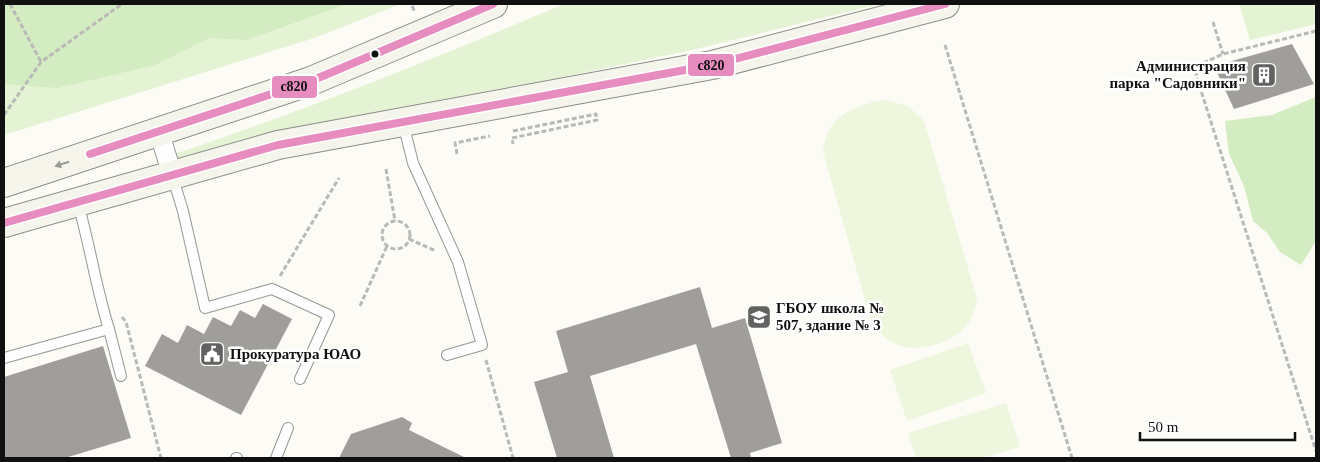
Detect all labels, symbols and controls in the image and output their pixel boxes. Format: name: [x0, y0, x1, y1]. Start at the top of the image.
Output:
unlabelled marker: [370, 49, 380, 59]
line badge: с820: [687, 53, 735, 77]
text: с820: [697, 58, 725, 73]
place label: Администрация парка "Садовники": [1109, 58, 1246, 91]
building icon: Администрация парка "Садовники": [1251, 62, 1277, 88]
line badge: с820: [271, 75, 318, 99]
text: с820: [280, 79, 308, 94]
one-way arrow: [55, 160, 70, 168]
place label: ГБОУ школа № 507, здание № 3: [776, 300, 884, 333]
school or university icon: ГБОУ школа № 507, здание № 3: [746, 304, 772, 330]
public building icon: Прокуратура ЮАО: [199, 341, 225, 367]
place label: Прокуратура ЮАО: [230, 346, 361, 362]
scale bar: [1140, 410, 1295, 442]
text: 50 m: [1148, 419, 1179, 435]

